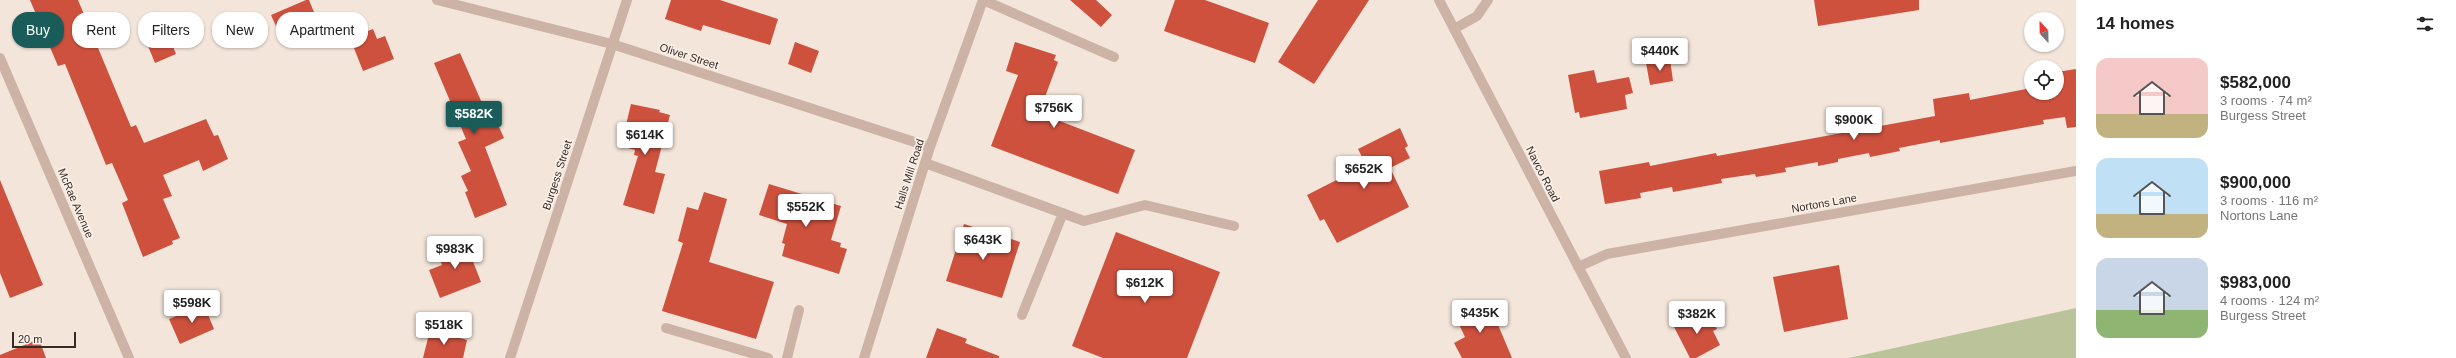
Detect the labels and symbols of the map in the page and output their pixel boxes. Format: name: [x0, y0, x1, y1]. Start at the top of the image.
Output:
north arrow: [2024, 12, 2064, 52]
pin: $440K: [1632, 38, 1688, 72]
street label: Oliver Street: [658, 41, 720, 71]
pin: $756K: [1026, 95, 1082, 129]
pin: $582K: [446, 101, 502, 135]
pin: $900K: [1826, 107, 1882, 141]
pin: $614K: [617, 122, 673, 156]
street label: Halls Mill Road: [892, 137, 926, 211]
street label: Burgess Street: [540, 139, 574, 211]
street label: Navco Road: [1524, 144, 1562, 204]
pin: $652K: [1336, 156, 1392, 190]
street label: McRae Avenue: [56, 166, 96, 240]
street label: Nortons Lane: [1790, 191, 1858, 215]
pin: $552K: [778, 194, 834, 228]
pin: $643K: [955, 227, 1011, 261]
pin: $983K: [427, 236, 483, 270]
pin: $612K: [1117, 270, 1173, 304]
pin: $598K: [164, 290, 220, 324]
pin: $435K: [1452, 300, 1508, 334]
pin: $382K: [1669, 301, 1725, 335]
pin: $518K: [416, 312, 472, 346]
scale bar: [12, 330, 76, 349]

